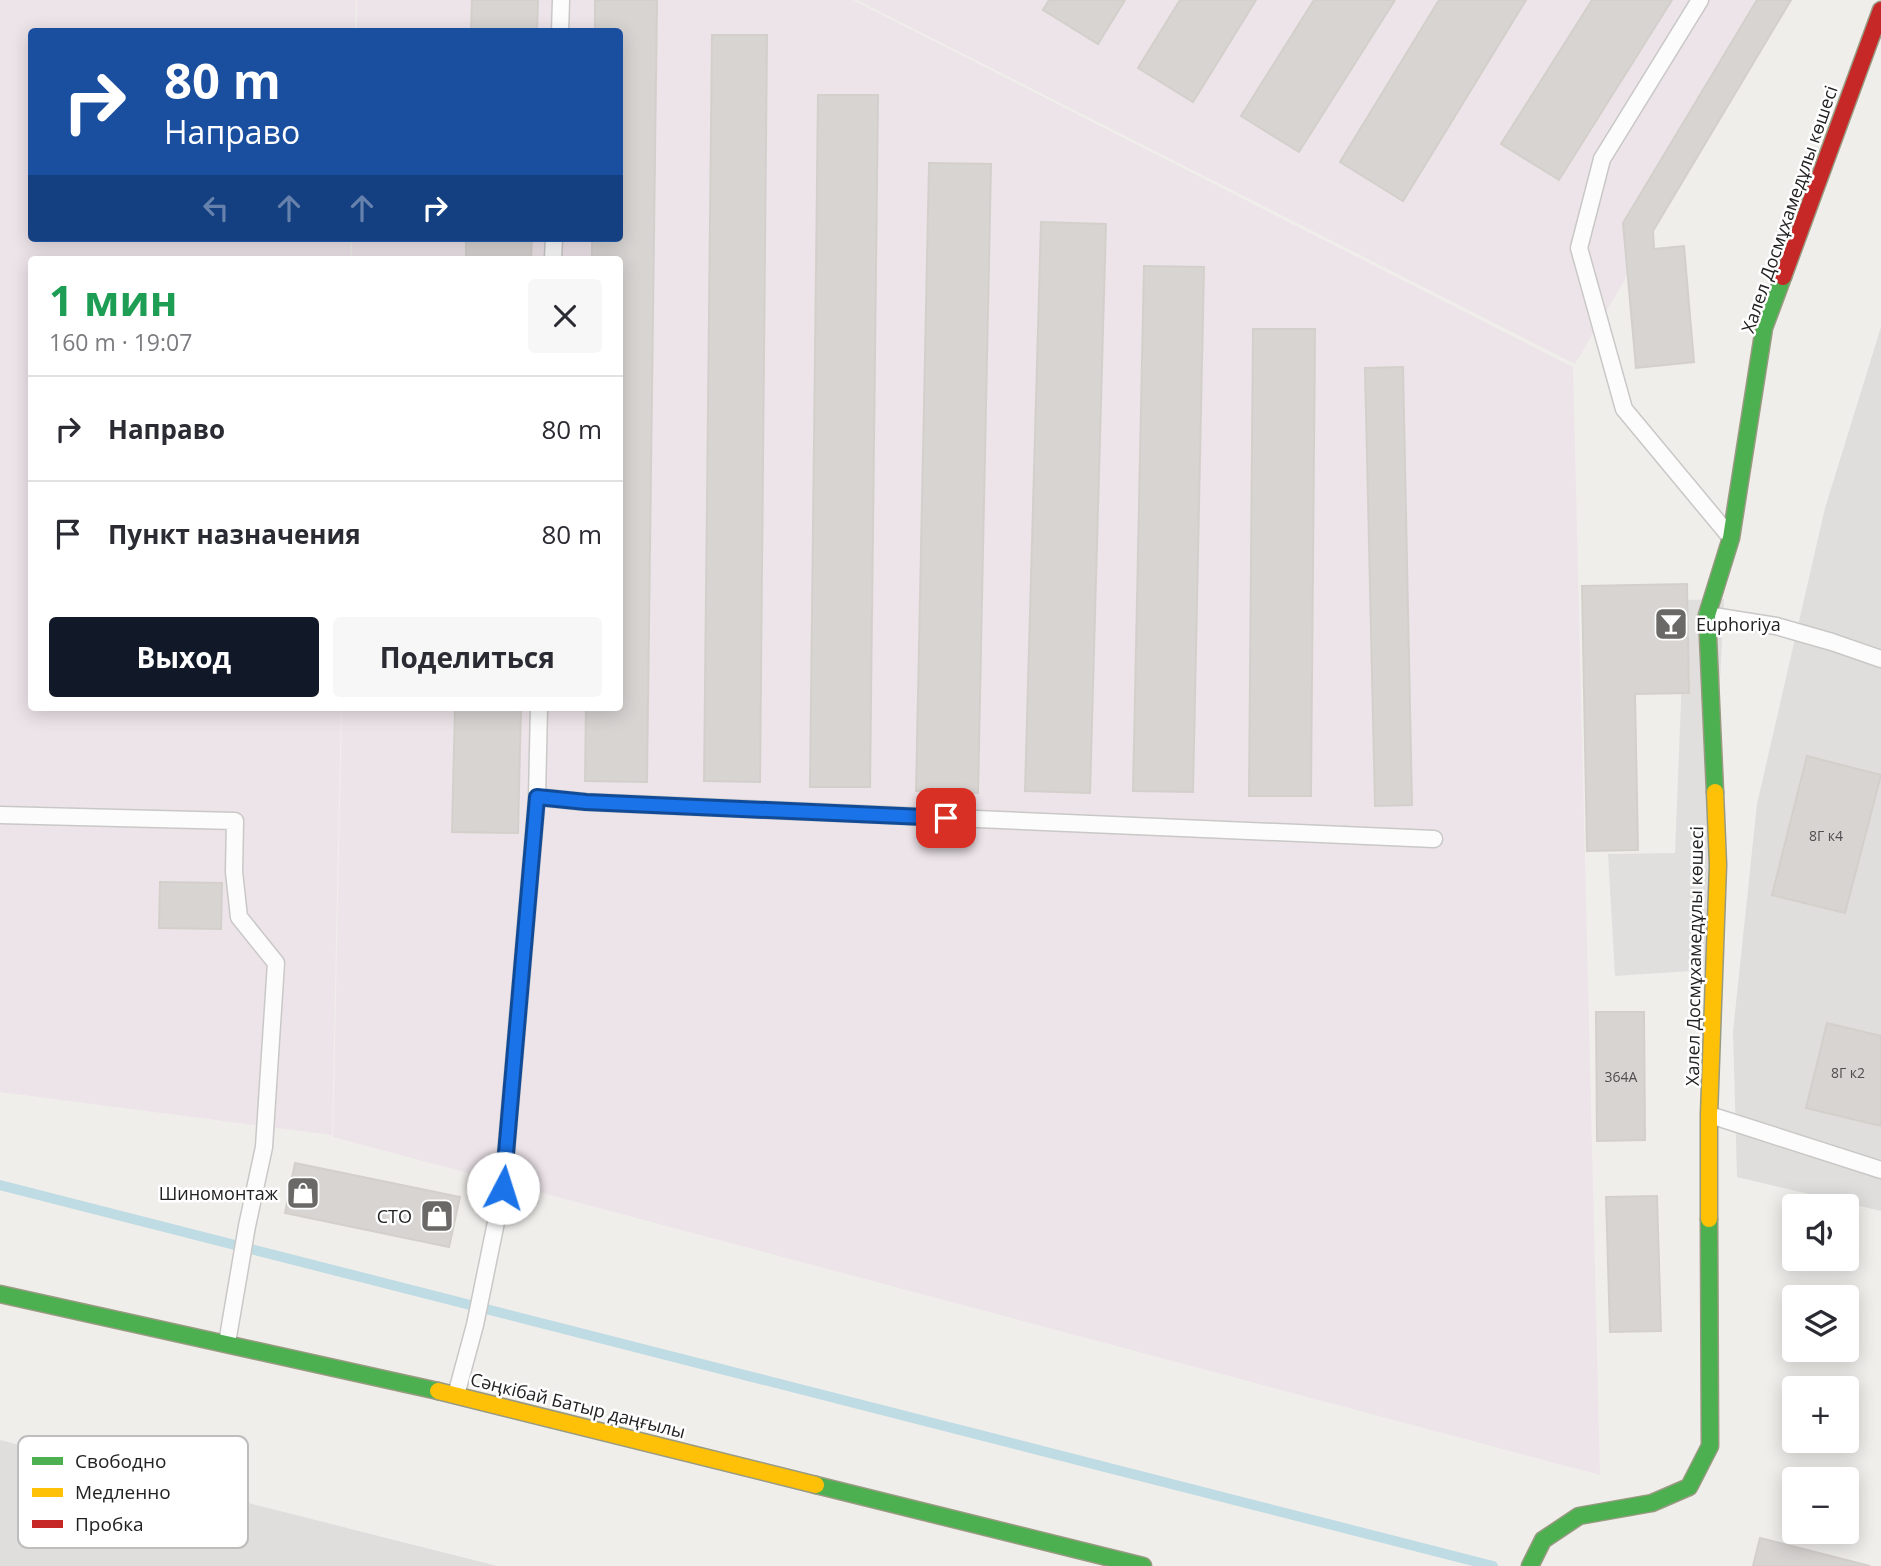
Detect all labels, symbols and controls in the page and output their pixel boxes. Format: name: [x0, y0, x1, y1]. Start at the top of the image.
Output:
text: 80 m: [164, 47, 281, 113]
icon: right: [49, 56, 140, 147]
street label: Халел Досмұхамедұлы көшесі: [1735, 82, 1843, 336]
text: Направо: [164, 110, 300, 153]
icon: left: [197, 189, 235, 227]
icon: ahead: [270, 189, 308, 227]
icon: ahead: [343, 189, 381, 227]
icon: right: [416, 189, 454, 227]
text: 1 мин: [49, 271, 177, 328]
button: close: [528, 279, 602, 353]
text: 160 m · 19:07: [49, 326, 192, 358]
icon: right: [49, 410, 87, 448]
text: Направо: [108, 411, 225, 447]
text: 80 m: [541, 411, 602, 447]
icon: arrive: [49, 515, 87, 553]
text: Пункт назначения: [108, 516, 361, 552]
text: 80 m: [541, 516, 602, 552]
bar icon: Euphoriya: [1652, 605, 1690, 643]
place label: Euphoriya: [1696, 612, 1781, 636]
button: Выход: [49, 617, 319, 697]
button: Поделиться: [333, 617, 602, 697]
pin: [916, 788, 976, 848]
icon: arrive: [927, 799, 965, 837]
street label: Халел Досмұхамедұлы көшесі: [1680, 826, 1708, 1086]
house number: 8Г к4: [1809, 826, 1843, 845]
house number: 8Г к2: [1831, 1063, 1865, 1082]
house number: 364А: [1605, 1067, 1638, 1086]
position arrow: [466, 1151, 540, 1225]
shop icon: Шиномонтаж: [284, 1174, 322, 1212]
place label: Шиномонтаж: [159, 1181, 279, 1205]
map controls: [1782, 1194, 1859, 1544]
button: sound: [1782, 1194, 1859, 1271]
shop icon: СТО: [418, 1197, 456, 1235]
place label: СТО: [377, 1204, 412, 1228]
button: layers: [1782, 1285, 1859, 1362]
street label: Сәңкібай Батыр даңғылы: [468, 1367, 688, 1443]
button: +: [1782, 1376, 1859, 1453]
legend: [18, 1436, 248, 1548]
text: Свободно: [75, 1448, 166, 1474]
button: −: [1782, 1467, 1859, 1544]
text: Медленно: [75, 1479, 171, 1505]
text: Пробка: [75, 1511, 144, 1537]

